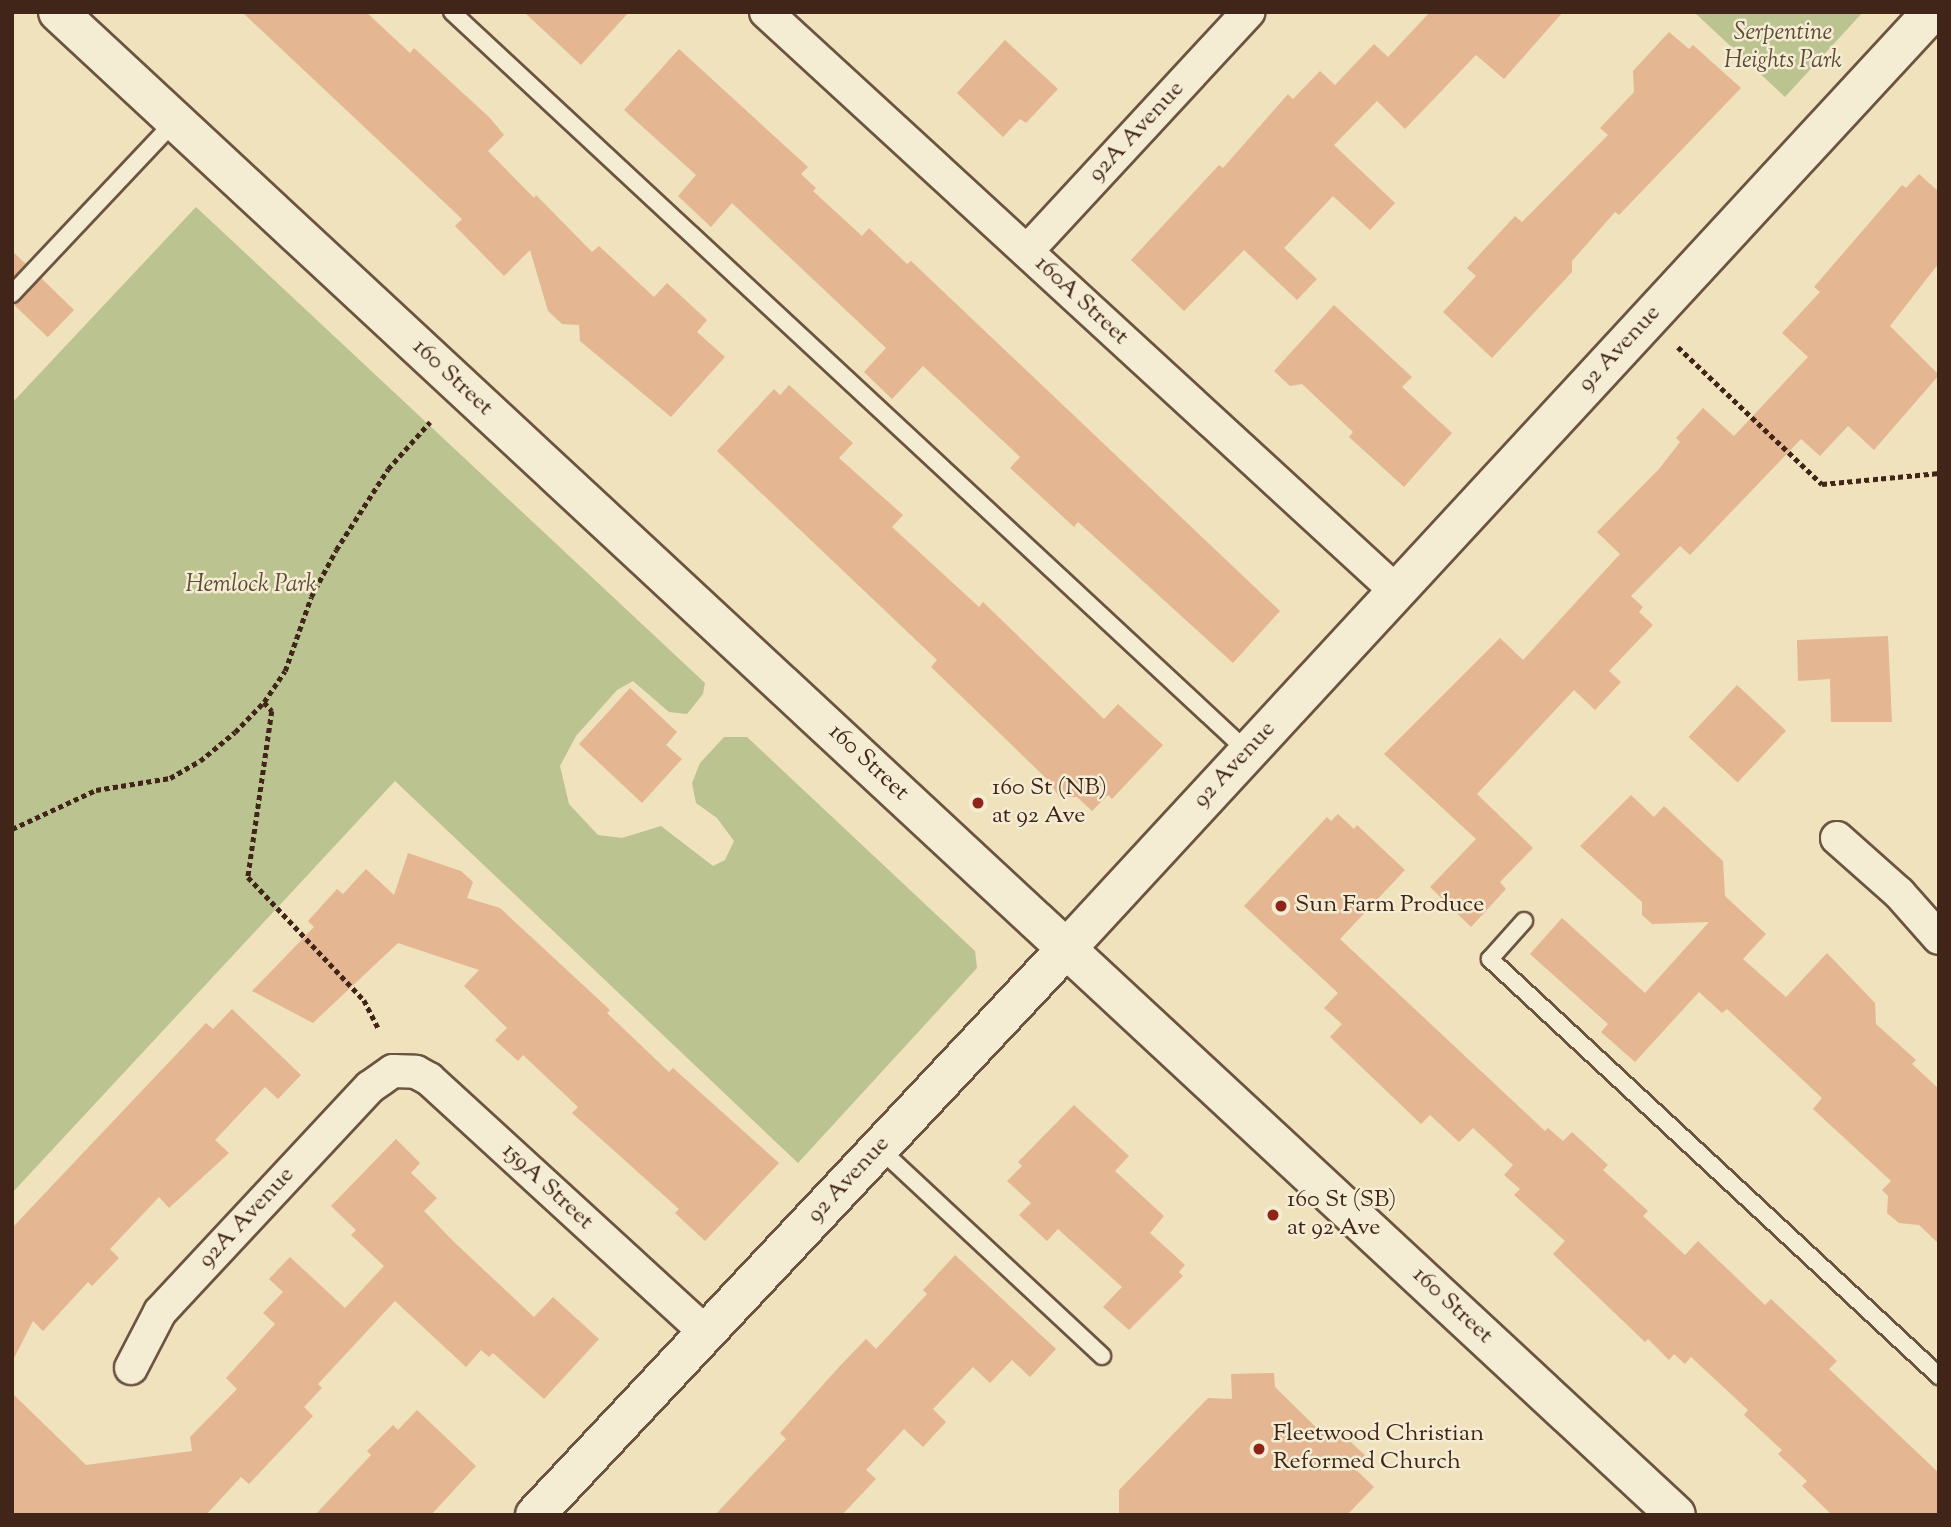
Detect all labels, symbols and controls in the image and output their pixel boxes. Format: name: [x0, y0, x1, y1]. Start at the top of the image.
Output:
park label: Serpentine Heights Park: [1724, 20, 1842, 76]
street label: 92A Avenue: [1083, 75, 1191, 189]
street label: 160A Street: [1028, 250, 1134, 352]
street label: 92 Avenue: [1573, 300, 1667, 398]
street label: 160 Street: [406, 333, 498, 423]
park label: Hemlock Park: [185, 572, 317, 600]
street label: 92 Avenue: [1188, 716, 1282, 814]
street label: 160 Street: [822, 718, 914, 808]
place label: 160 St (NB) at 92 Ave: [992, 775, 1107, 831]
marker: 160 St (NB) at 92 Ave: [970, 795, 986, 811]
place label: Sun Farm Produce: [1295, 892, 1485, 920]
marker: Sun Farm Produce: [1273, 898, 1289, 914]
street label: 92 Avenue: [802, 1131, 896, 1229]
street label: 159A Street: [495, 1137, 599, 1237]
street label: 92A Avenue: [193, 1161, 301, 1275]
place label: 160 St (SB) at 92 Ave: [1287, 1187, 1396, 1243]
marker: 160 St (SB) at 92 Ave: [1265, 1207, 1281, 1223]
street label: 160 Street: [1406, 1261, 1498, 1351]
place label: Fleetwood Christian Reformed Church: [1273, 1421, 1484, 1477]
marker: Fleetwood Christian Reformed Church: [1251, 1441, 1267, 1457]

